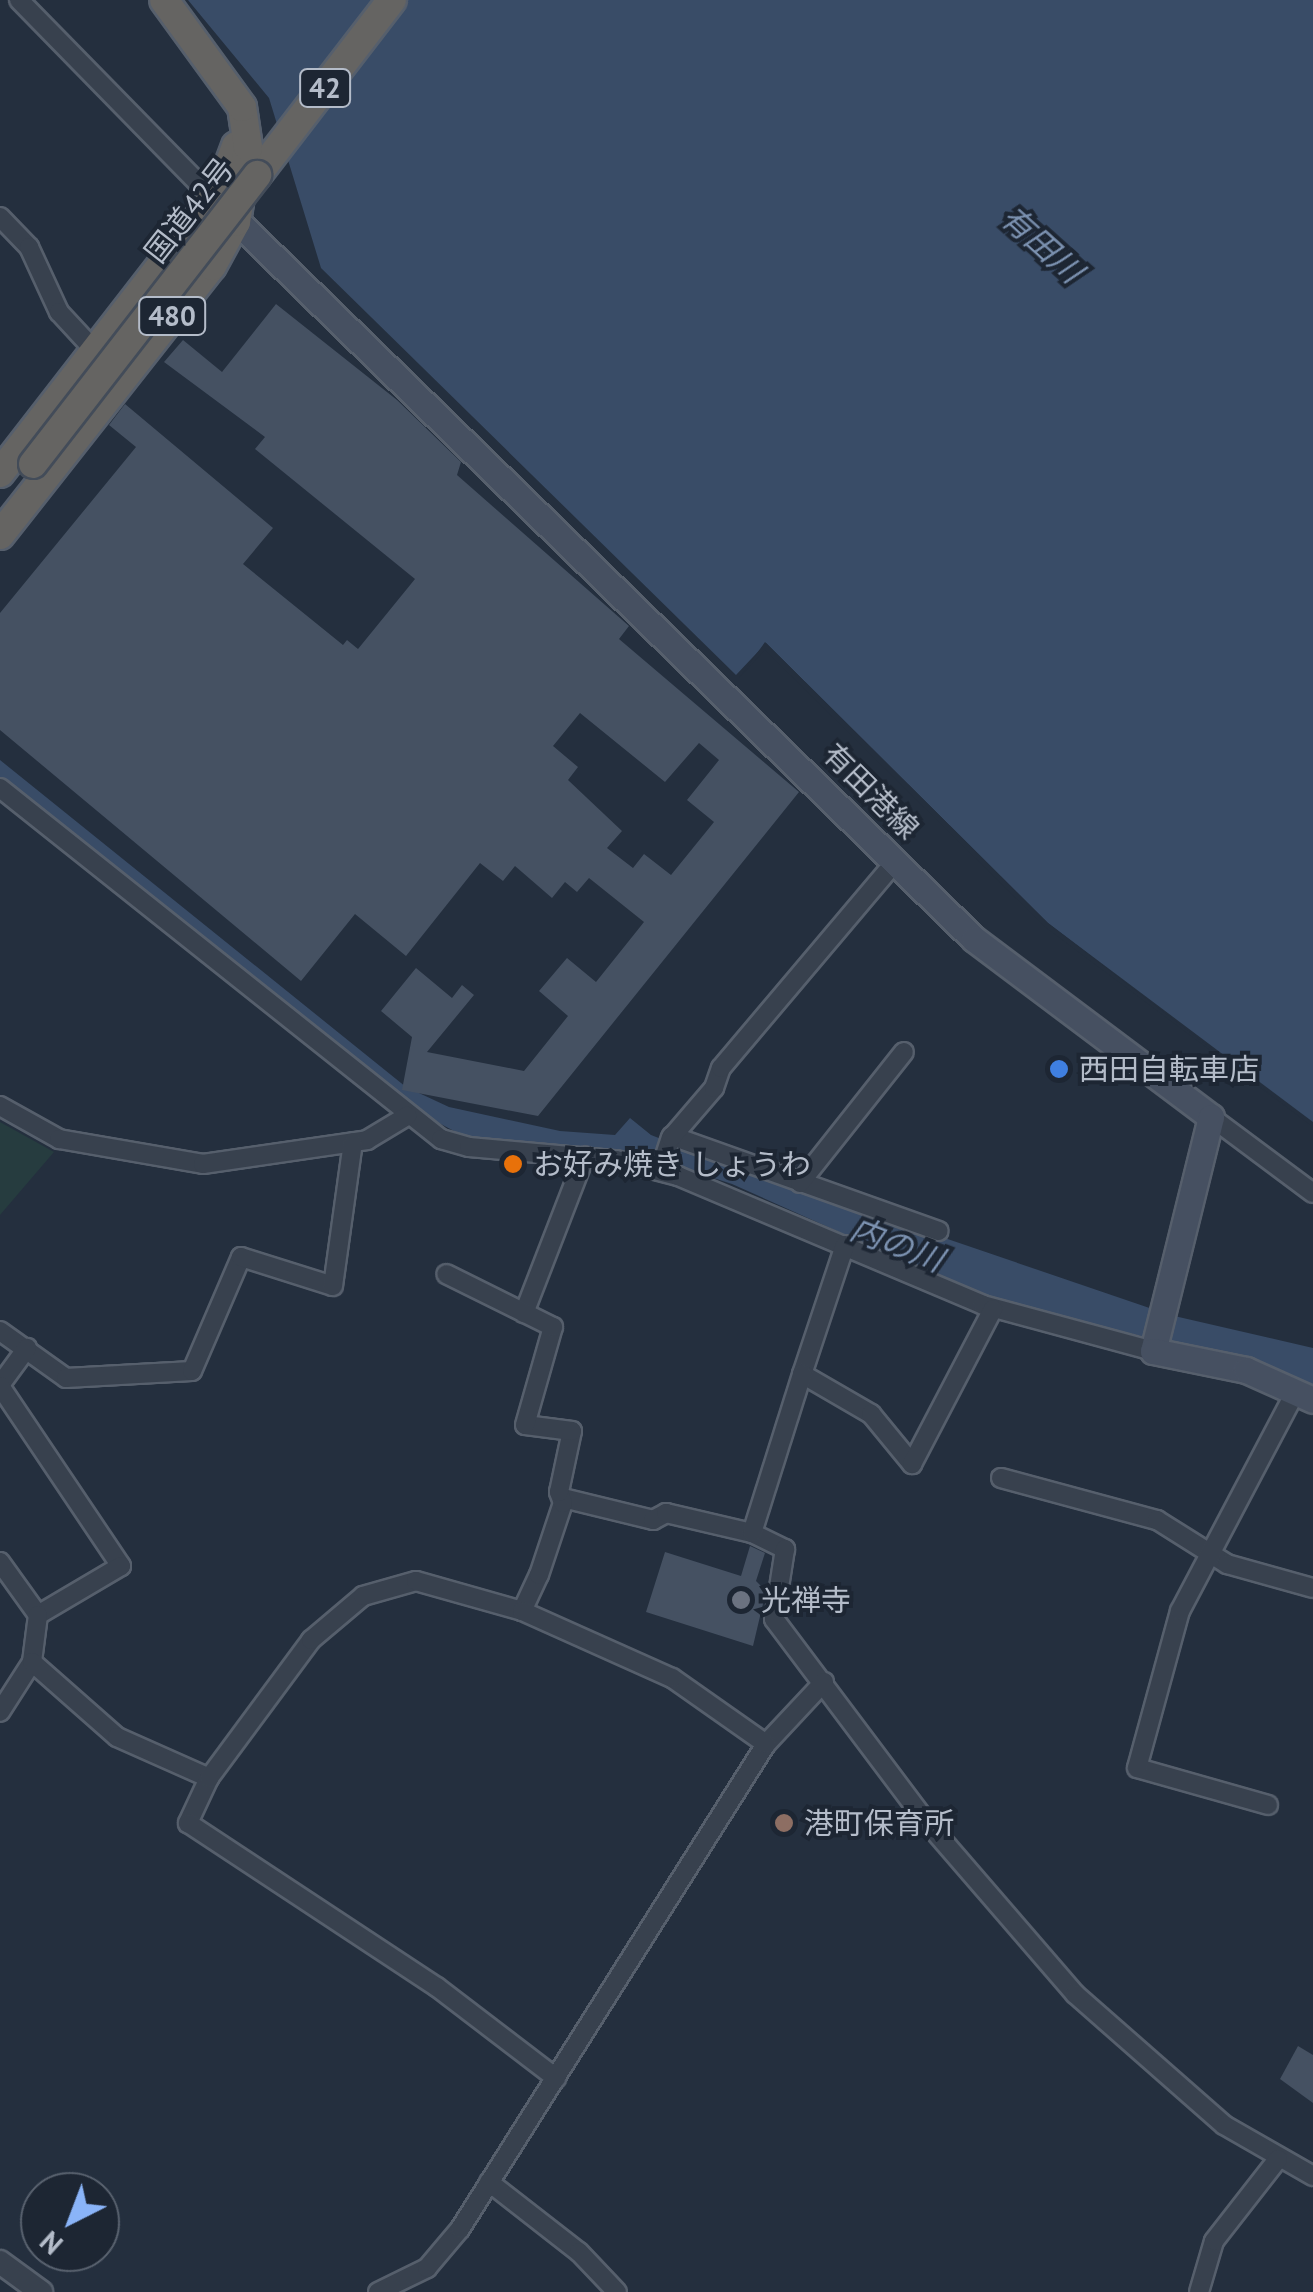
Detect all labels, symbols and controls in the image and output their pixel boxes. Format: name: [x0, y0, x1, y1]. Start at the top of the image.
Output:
road number: 42: [298, 65, 352, 111]
street label: 国道42号: [137, 151, 241, 269]
water label: 有田川: [993, 198, 1091, 290]
road number: 480: [137, 293, 207, 339]
street label: 有田港線: [816, 736, 926, 846]
place label: 西田自転車店: [1079, 1051, 1259, 1087]
marker: 西田自転車店: [1048, 1058, 1070, 1080]
place label: お好み焼き しょうわ: [533, 1146, 811, 1182]
marker: お好み焼き しょうわ: [502, 1153, 524, 1175]
water label: 内の川: [845, 1209, 949, 1279]
place label: 光禅寺: [761, 1582, 851, 1618]
marker: 光禅寺: [730, 1589, 752, 1611]
place label: 港町保育所: [804, 1805, 954, 1841]
marker: 港町保育所: [773, 1812, 795, 1834]
north arrow: [20, 2172, 120, 2272]
text: N: [32, 2223, 70, 2263]

